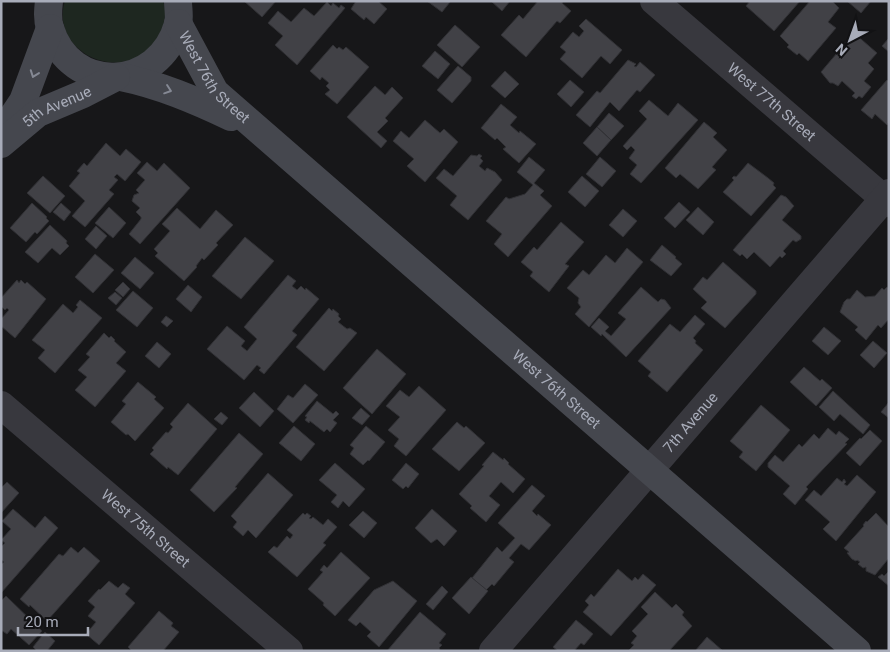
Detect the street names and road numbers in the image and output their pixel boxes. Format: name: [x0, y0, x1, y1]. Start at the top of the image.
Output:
street label: West 76th Street: [175, 28, 254, 127]
street label: West 77th Street: [724, 59, 820, 145]
street label: 5th Avenue: [19, 82, 94, 131]
street label: West 76th Street: [509, 346, 604, 433]
street label: 7th Avenue: [659, 388, 722, 457]
street label: West 75th Street: [97, 486, 194, 571]

